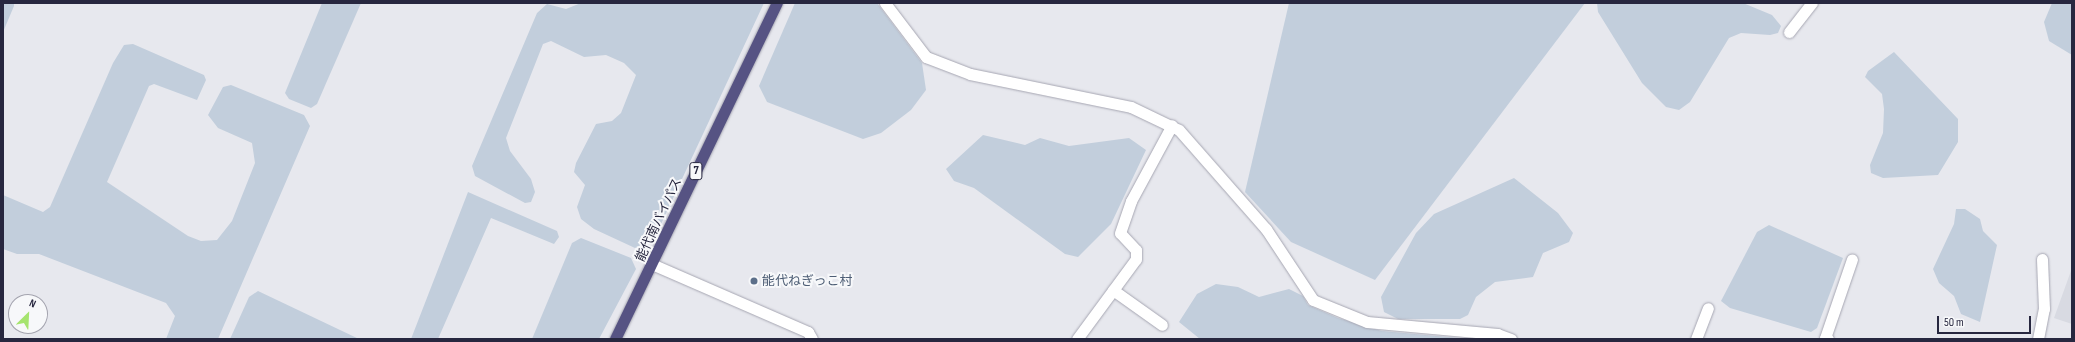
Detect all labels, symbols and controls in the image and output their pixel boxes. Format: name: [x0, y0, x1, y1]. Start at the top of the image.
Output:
road number: 7: [689, 161, 703, 181]
street label: 能代南バイパス: [633, 175, 685, 265]
place label: 能代ねぎっこ村: [762, 273, 853, 289]
marker: 能代ねぎっこ村: [749, 276, 759, 286]
north arrow: [8, 294, 48, 334]
text: N: [27, 296, 38, 311]
scale bar: [1939, 308, 2033, 334]
text: 50 m: [1944, 315, 1964, 330]

